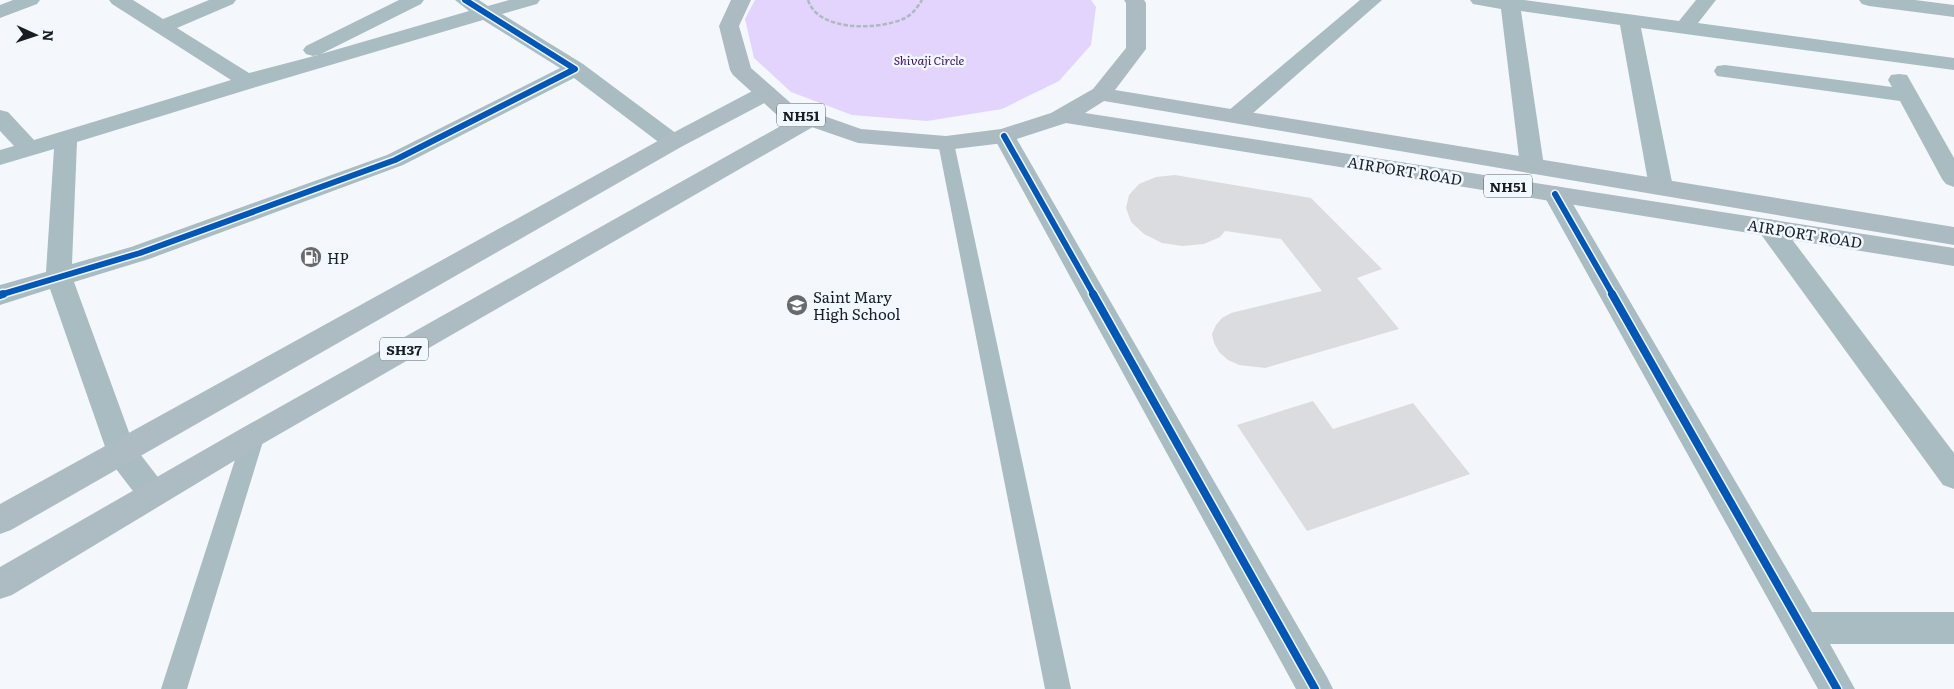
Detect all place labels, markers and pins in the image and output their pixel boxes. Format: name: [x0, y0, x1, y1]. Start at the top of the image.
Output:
fuel station icon: HP: [299, 245, 323, 269]
place label: HP: [327, 246, 349, 269]
place label: Saint Mary High School: [813, 285, 900, 325]
school or university icon: Saint Mary High School: [785, 293, 809, 317]

